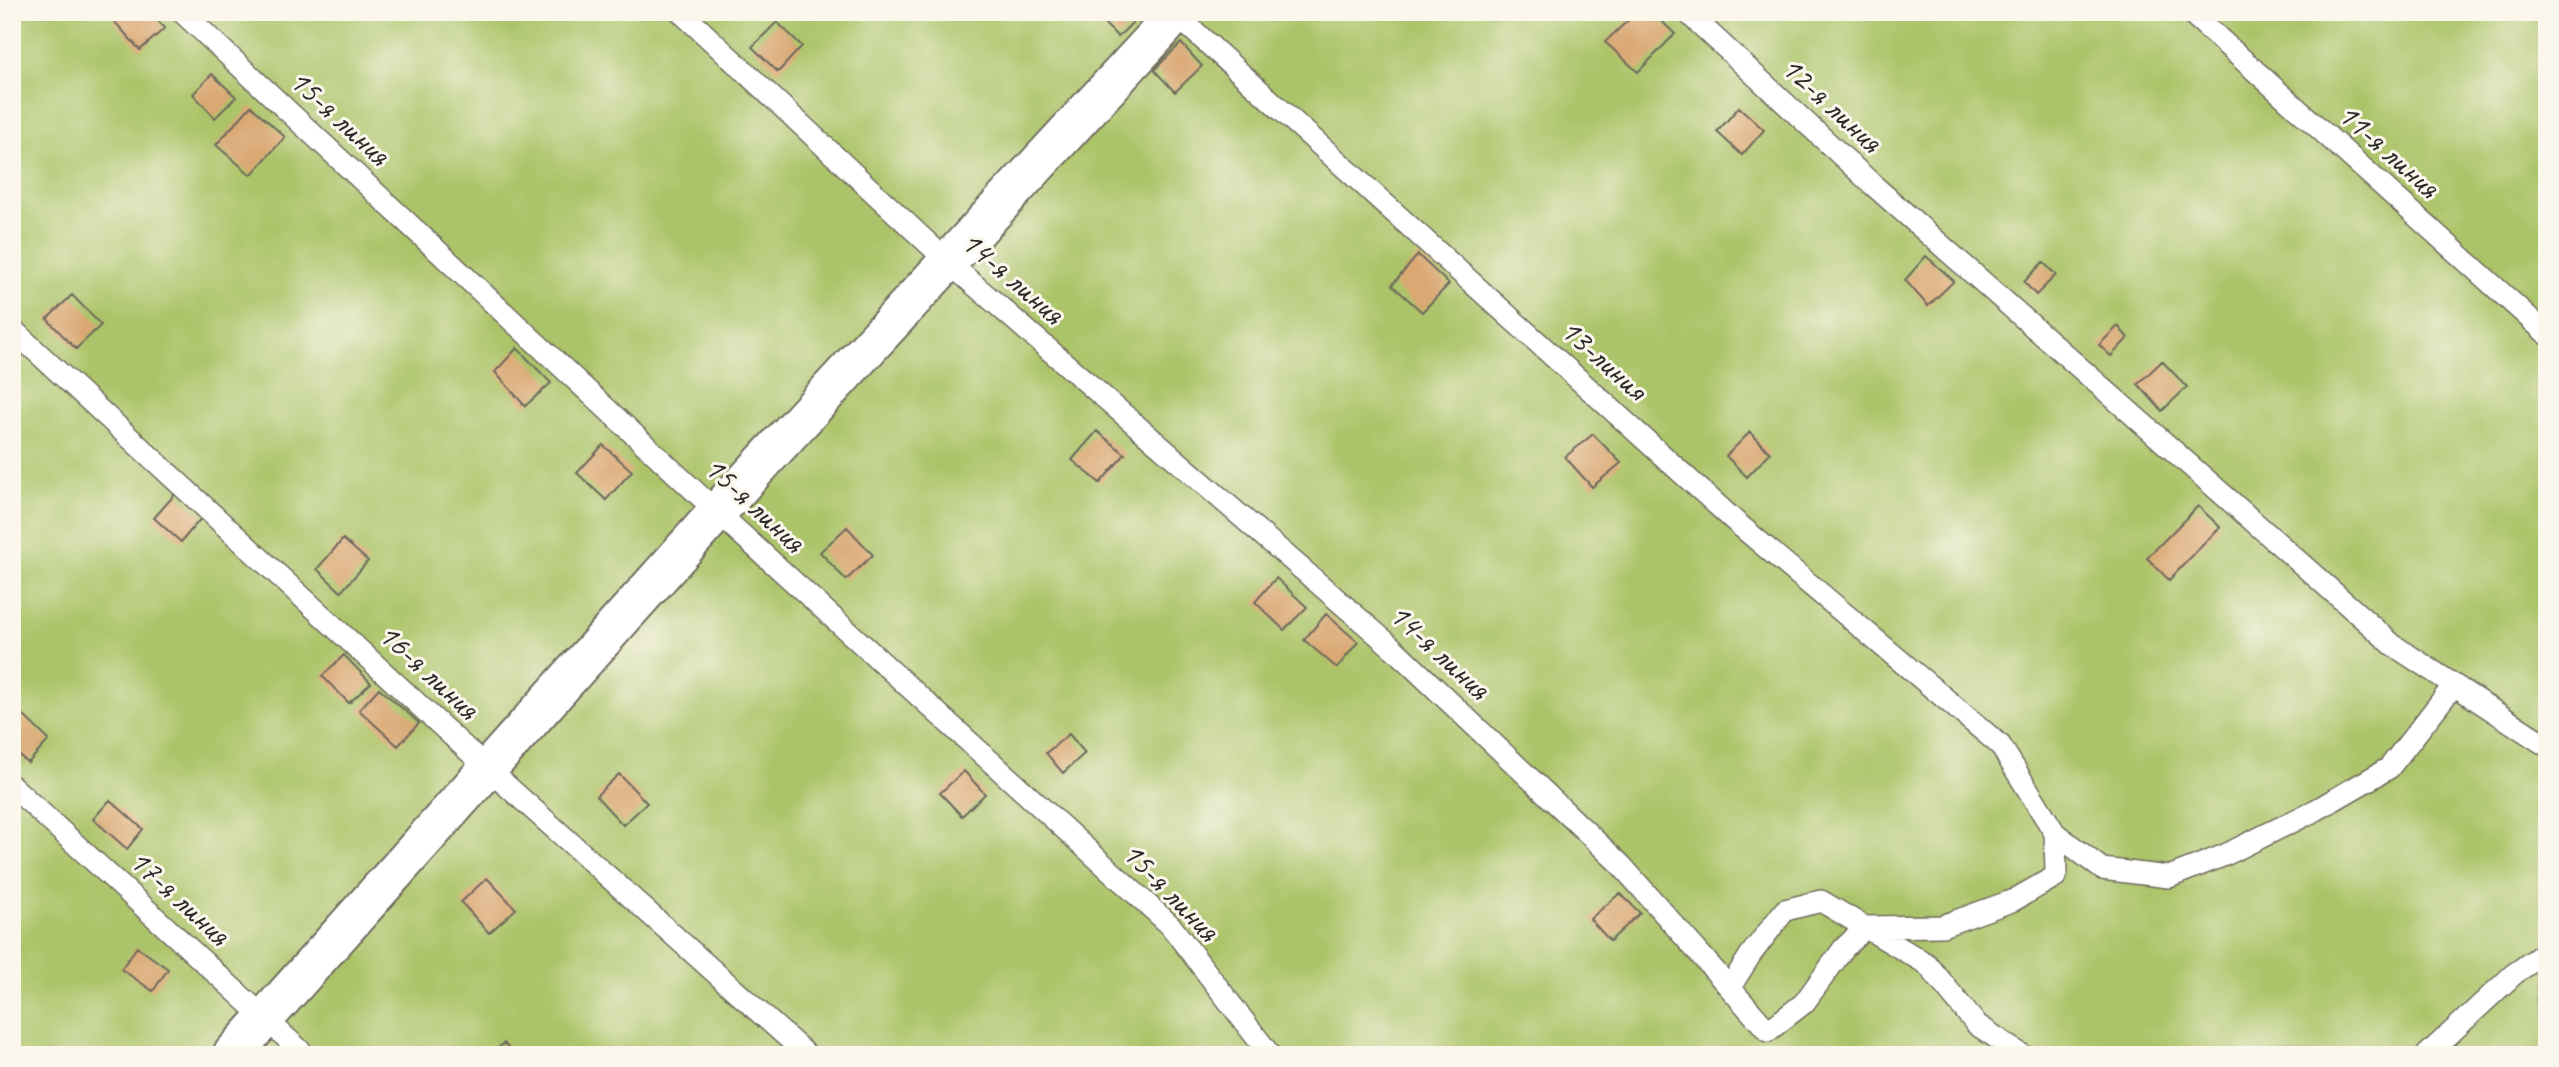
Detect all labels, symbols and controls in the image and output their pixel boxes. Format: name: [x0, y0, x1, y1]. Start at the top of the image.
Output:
street label: 12-я линия: [1772, 46, 1892, 162]
street label: 15-я линия: [280, 59, 400, 175]
street label: 11-я линия: [2329, 93, 2450, 208]
street label: 14-я линия: [953, 221, 1074, 334]
street label: 13-линия: [1551, 309, 1659, 411]
street label: 15-я линия: [695, 446, 815, 562]
street label: 14-я линия: [1380, 593, 1500, 709]
street label: 16-я линия: [369, 613, 489, 729]
street label: 15-я линия: [1113, 832, 1230, 951]
street label: 17-я линия: [120, 839, 240, 955]

